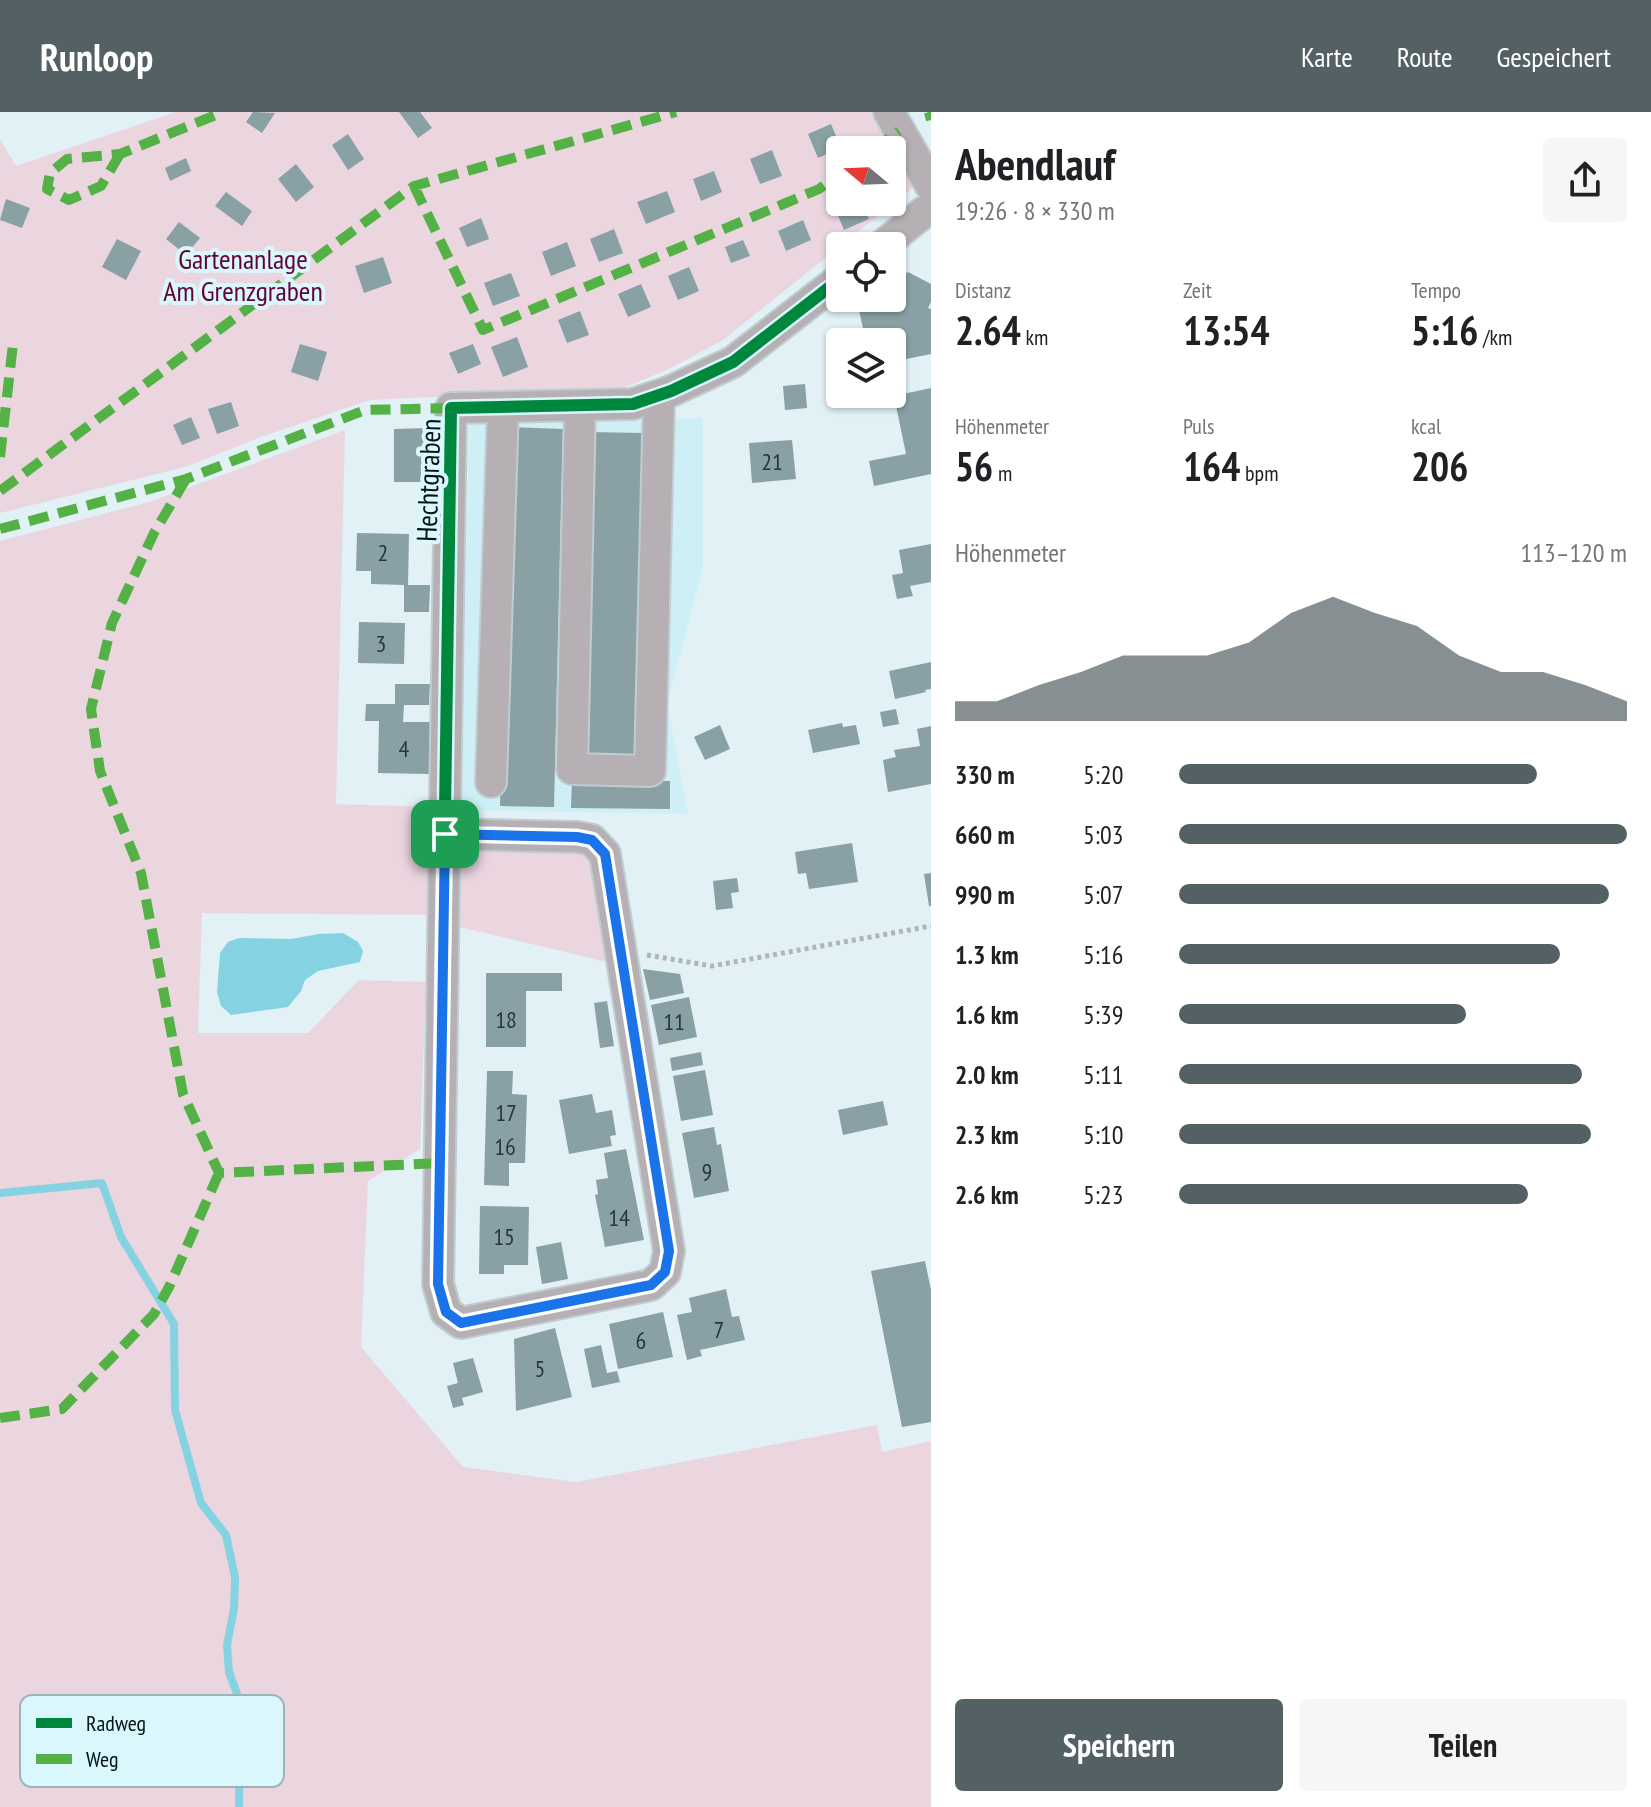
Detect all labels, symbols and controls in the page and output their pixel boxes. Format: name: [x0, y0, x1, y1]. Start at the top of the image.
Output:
text: Runloop: [40, 32, 153, 81]
text: Karte: [1301, 38, 1353, 75]
text: Route: [1397, 38, 1452, 75]
text: Gespeichert: [1496, 38, 1611, 75]
text: Abendlauf: [955, 135, 1115, 192]
north arrow: [826, 136, 906, 216]
map controls: [826, 136, 906, 408]
button: share: [1543, 138, 1627, 222]
text: 19:26 · 8 × 330 m: [955, 194, 1115, 227]
button: locate: [826, 232, 906, 312]
park label: Gartenanlage Am Grenzgraben: [163, 240, 323, 309]
text: Distanz: [955, 276, 1011, 304]
text: Zeit: [1183, 276, 1212, 304]
text: Tempo: [1411, 276, 1461, 304]
text: 2.64: [955, 304, 1021, 356]
text: 13:54: [1183, 304, 1270, 356]
text: 5:16: [1411, 304, 1478, 356]
text: km: [1021, 323, 1048, 351]
text: /km: [1478, 323, 1512, 351]
button: layers: [826, 328, 906, 408]
text: Höhenmeter: [955, 412, 1049, 440]
text: Puls: [1183, 412, 1214, 440]
text: kcal: [1411, 412, 1441, 440]
street label: Hechtgraben: [407, 418, 449, 542]
text: 56: [955, 440, 993, 492]
text: 164: [1183, 440, 1240, 492]
text: 206: [1411, 440, 1468, 492]
house number: 21: [761, 446, 783, 477]
text: m: [993, 459, 1012, 487]
text: bpm: [1240, 459, 1278, 487]
text: Höhenmeter: [955, 536, 1066, 569]
text: 113–120 m: [1521, 536, 1627, 569]
house number: 2: [378, 537, 388, 568]
house number: 3: [376, 628, 386, 659]
house number: 4: [399, 733, 410, 764]
text: 330 m: [955, 758, 1015, 791]
text: 5:20: [1083, 758, 1123, 791]
pin: [411, 800, 479, 868]
icon: arrive: [423, 812, 467, 856]
text: 660 m: [955, 818, 1015, 851]
text: 5:03: [1083, 818, 1123, 851]
text: 990 m: [955, 878, 1015, 911]
text: 5:07: [1083, 878, 1123, 911]
text: 1.3 km: [955, 938, 1019, 971]
text: 5:16: [1083, 938, 1123, 971]
text: 1.6 km: [955, 998, 1019, 1031]
text: 5:39: [1083, 998, 1123, 1031]
house number: 18: [495, 1004, 517, 1035]
house number: 11: [663, 1006, 685, 1037]
text: 2.0 km: [955, 1058, 1019, 1091]
text: 5:11: [1083, 1058, 1123, 1091]
house number: 17: [495, 1097, 517, 1128]
text: 2.3 km: [955, 1118, 1019, 1151]
text: 5:10: [1083, 1118, 1123, 1151]
house number: 16: [494, 1131, 516, 1162]
house number: 9: [702, 1156, 712, 1187]
text: 2.6 km: [955, 1178, 1019, 1211]
text: 5:23: [1083, 1178, 1123, 1211]
house number: 14: [608, 1202, 630, 1233]
house number: 15: [493, 1221, 515, 1252]
house number: 7: [714, 1314, 724, 1345]
house number: 6: [636, 1325, 646, 1356]
house number: 5: [535, 1353, 545, 1384]
legend: [20, 1695, 284, 1787]
button: Speichern: [955, 1699, 1283, 1791]
button: Teilen: [1299, 1699, 1627, 1791]
text: Radweg: [86, 1709, 146, 1737]
text: Weg: [86, 1745, 118, 1773]

